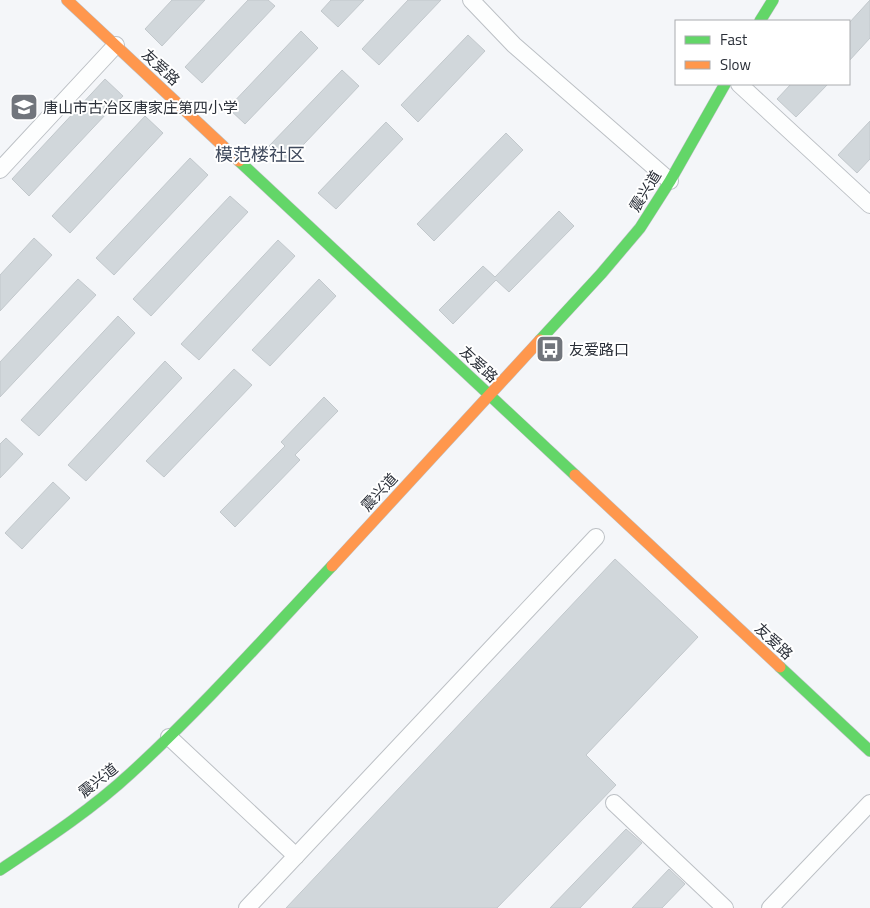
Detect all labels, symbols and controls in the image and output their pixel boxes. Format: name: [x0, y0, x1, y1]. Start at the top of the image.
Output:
legend: [675, 20, 850, 85]
text: Fast: [720, 28, 748, 51]
street label: 友爱路: [137, 43, 185, 91]
text: Slow: [720, 53, 751, 76]
school or university icon: 唐山市古冶区唐家庄第四小学: [9, 92, 39, 122]
place label: 唐山市古冶区唐家庄第四小学: [43, 96, 238, 119]
district label: 模范楼社区: [215, 141, 305, 168]
street label: 震兴道: [623, 166, 667, 216]
bus stop icon: 友爱路口: [535, 334, 565, 364]
place label: 友爱路口: [569, 338, 629, 361]
street label: 友爱路: [455, 340, 503, 388]
street label: 震兴道: [355, 468, 403, 516]
street label: 友爱路: [750, 617, 798, 665]
street label: 震兴道: [73, 757, 123, 803]

